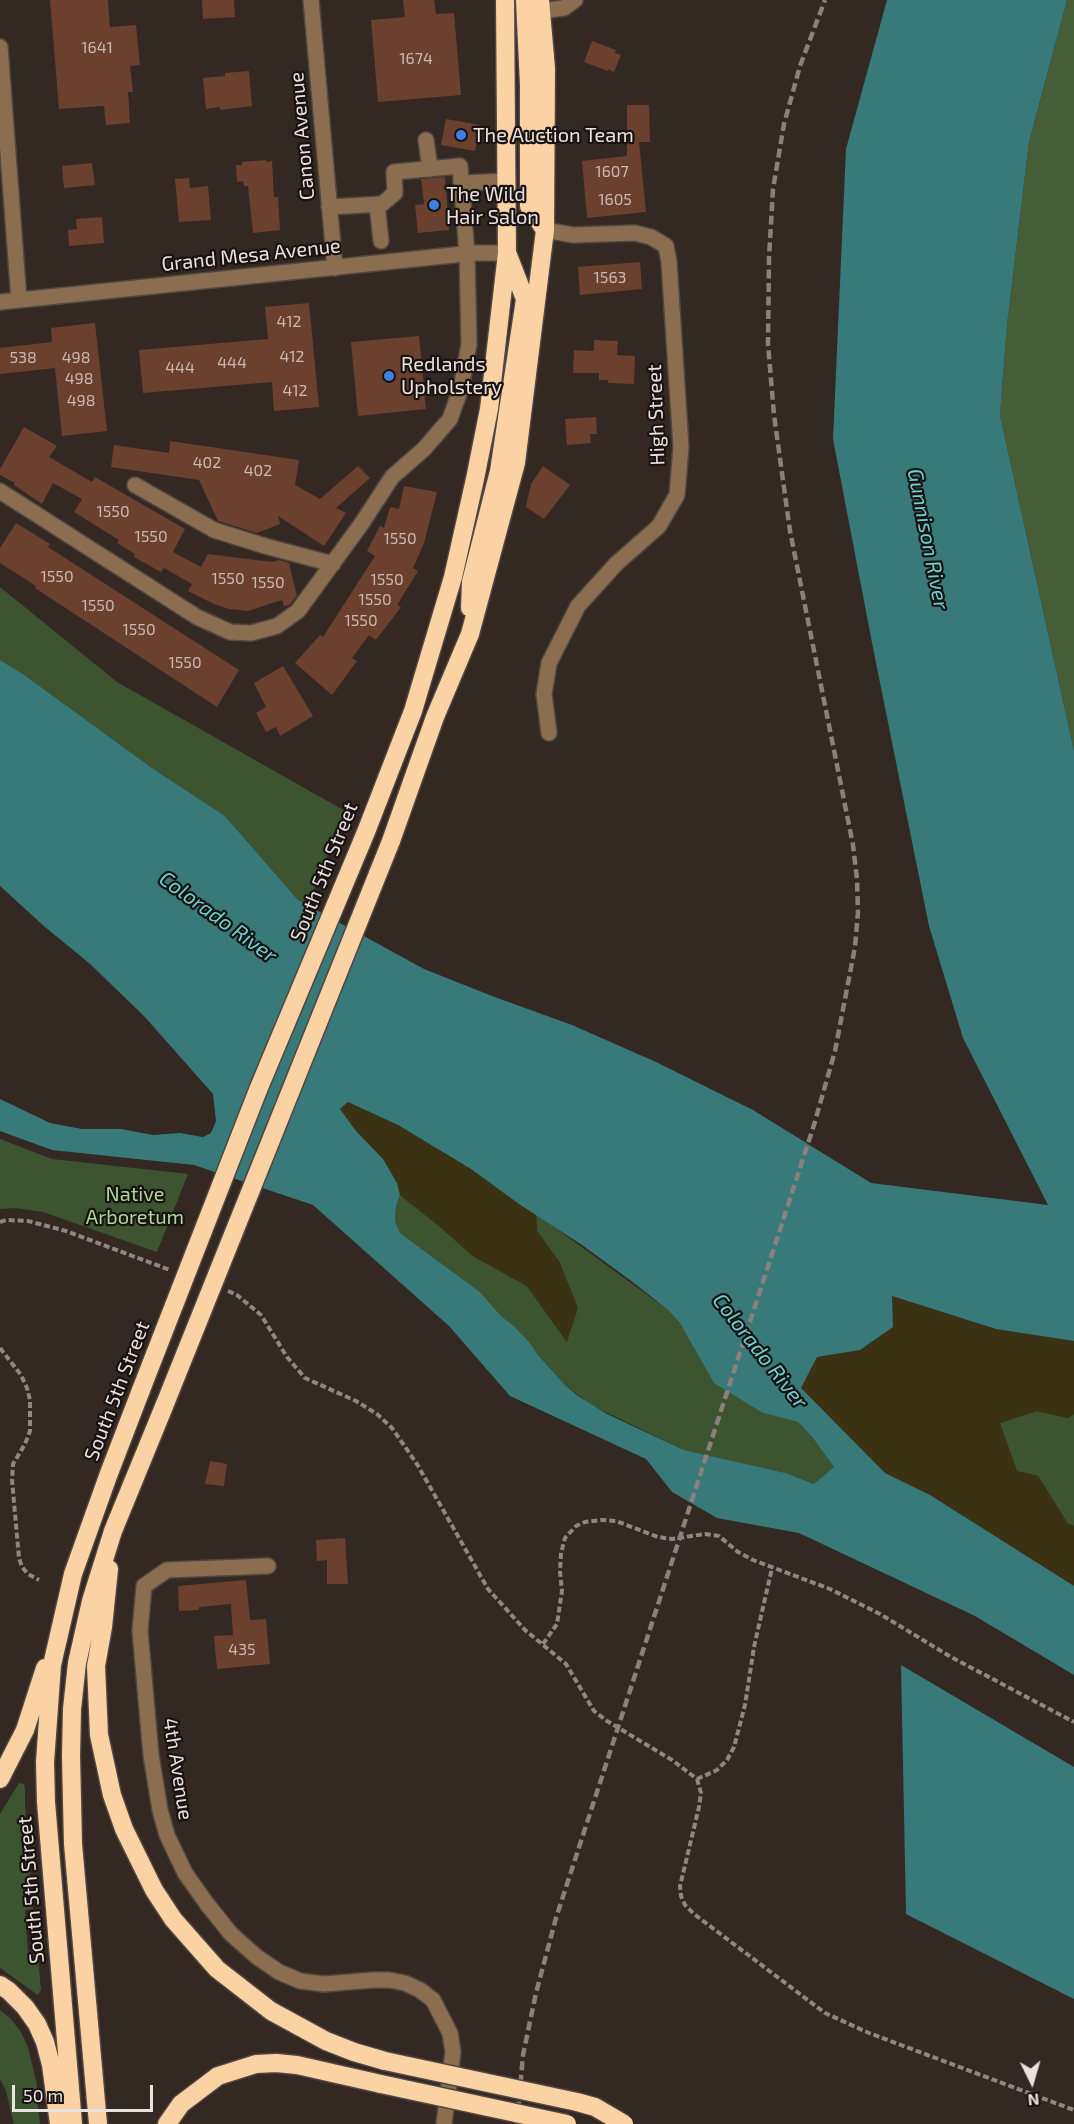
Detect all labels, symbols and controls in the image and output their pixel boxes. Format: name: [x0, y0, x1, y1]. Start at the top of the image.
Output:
house number: 1641: [81, 38, 113, 58]
house number: 1674: [399, 49, 433, 69]
street label: Canon Avenue: [284, 71, 320, 201]
place label: The Auction Team: [473, 123, 634, 147]
marker: The Auction Team: [454, 128, 468, 142]
house number: 1607: [595, 162, 629, 182]
place label: The Wild Hair Salon: [446, 182, 539, 229]
house number: 1605: [598, 190, 632, 210]
marker: The Wild Hair Salon: [427, 198, 441, 212]
street label: Grand Mesa Avenue: [160, 234, 342, 276]
house number: 1563: [594, 268, 626, 288]
house number: 412: [276, 312, 302, 332]
house number: 412: [279, 347, 305, 367]
house number: 538: [9, 348, 37, 368]
house number: 498: [62, 348, 90, 368]
place label: Redlands Upholstery: [401, 352, 502, 399]
house number: 444: [217, 353, 247, 373]
house number: 444: [165, 358, 195, 378]
street label: High Street: [642, 364, 670, 466]
house number: 498: [65, 369, 93, 389]
marker: Redlands Upholstery: [382, 369, 396, 383]
house number: 412: [282, 381, 308, 401]
house number: 498: [67, 391, 95, 411]
house number: 402: [193, 453, 221, 473]
house number: 402: [244, 461, 272, 481]
water label: Gunnison River: [902, 467, 954, 611]
house number: 1550: [96, 502, 130, 522]
house number: 1550: [134, 527, 168, 547]
house number: 1550: [383, 529, 417, 549]
house number: 1550: [40, 567, 74, 587]
house number: 1550: [211, 569, 245, 589]
house number: 1550: [370, 570, 404, 590]
house number: 1550: [251, 573, 285, 593]
house number: 1550: [358, 590, 392, 610]
house number: 1550: [81, 596, 115, 616]
house number: 1550: [344, 611, 378, 631]
house number: 1550: [122, 620, 156, 640]
house number: 1550: [168, 653, 202, 673]
street label: South 5th Street: [285, 799, 363, 945]
water label: Colorado River: [154, 866, 282, 968]
park label: Native Arboretum: [86, 1182, 184, 1229]
water label: Colorado River: [707, 1288, 813, 1414]
street label: South 5th Street: [79, 1318, 155, 1464]
house number: 435: [228, 1640, 256, 1660]
street label: 4th Avenue: [158, 1716, 198, 1822]
street label: South 5th Street: [13, 1815, 49, 1965]
north arrow: [1002, 2052, 1062, 2112]
scale bar: [15, 2073, 156, 2111]
text: 50 m: [23, 2084, 63, 2106]
text: N: [1027, 2090, 1040, 2110]

